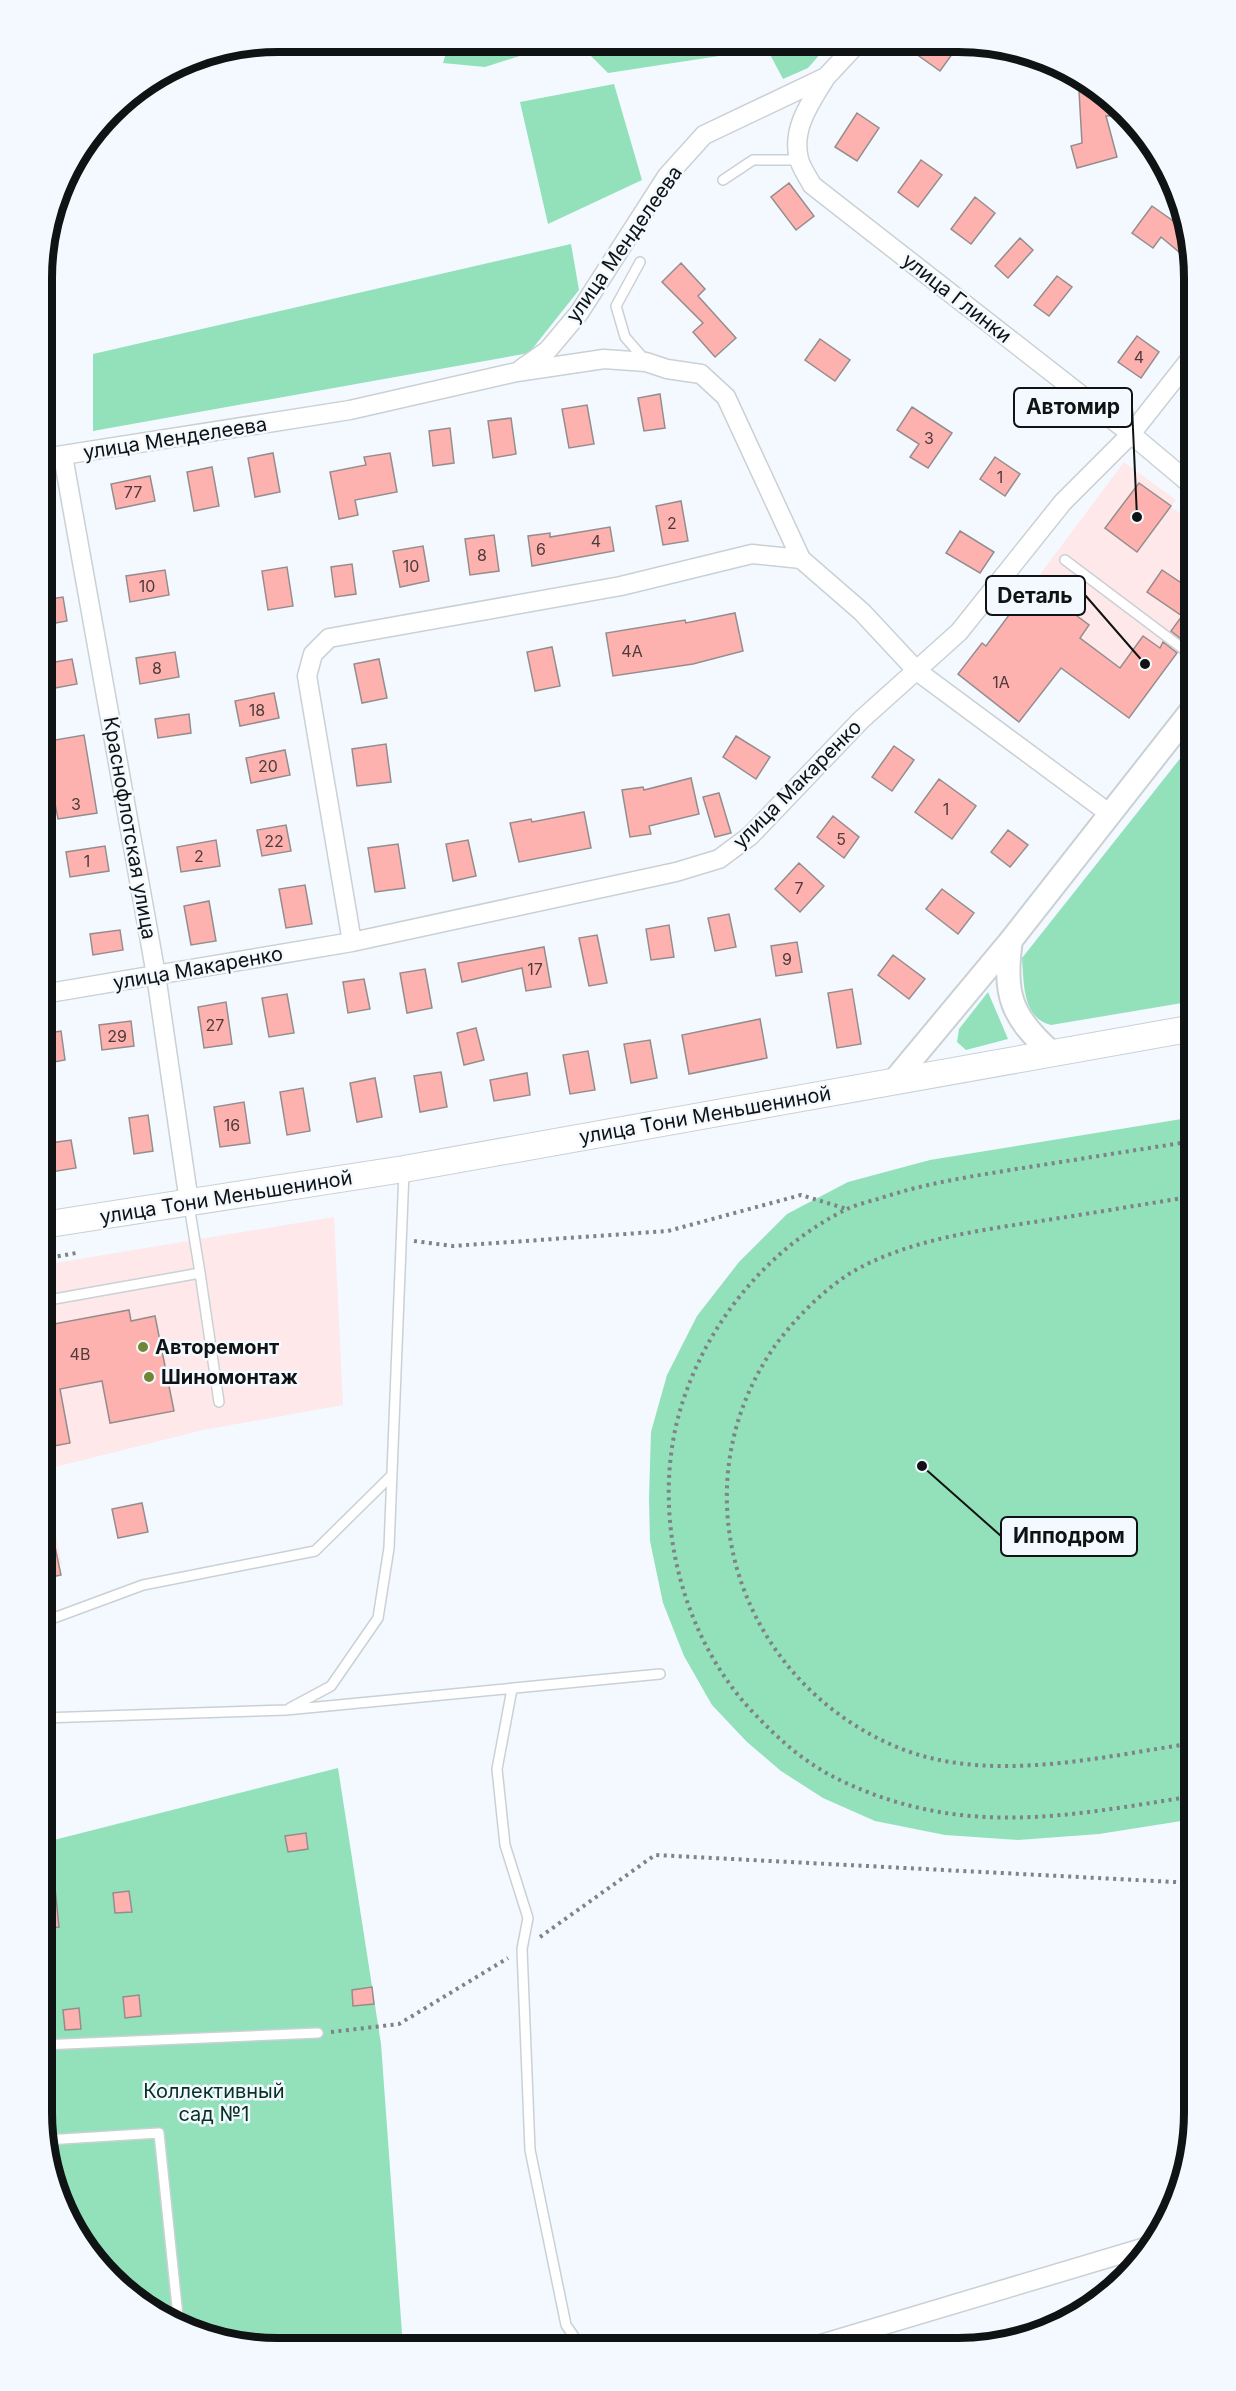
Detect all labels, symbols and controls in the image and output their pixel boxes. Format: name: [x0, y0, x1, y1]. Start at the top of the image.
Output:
street label: улица Менделеева: [561, 161, 687, 327]
street label: улица Глинки: [898, 248, 1016, 348]
house number: 4: [1134, 347, 1144, 367]
callout: Автомир: [1014, 388, 1132, 427]
text: Автомир: [1026, 394, 1120, 419]
street label: улица Менделеева: [81, 412, 269, 464]
house number: 3: [924, 428, 934, 448]
house number: 1: [997, 467, 1003, 487]
house number: 77: [124, 482, 142, 502]
house number: 2: [667, 513, 677, 533]
house number: 4: [591, 531, 601, 551]
house number: 6: [536, 539, 546, 559]
house number: 8: [477, 545, 487, 565]
house number: 10: [403, 556, 419, 576]
house number: 10: [139, 576, 155, 596]
callout: Dеталь: [986, 576, 1085, 615]
text: Dеталь: [997, 583, 1073, 608]
house number: 4А: [621, 641, 643, 661]
house number: 8: [152, 658, 162, 678]
house number: 1А: [992, 672, 1010, 692]
house number: 18: [249, 700, 265, 720]
street label: Краснофлотская улица: [99, 715, 161, 941]
street label: улица Макаренко: [728, 715, 866, 853]
house number: 20: [258, 756, 278, 776]
house number: 3: [71, 794, 81, 814]
house number: 1: [943, 799, 949, 819]
house number: 5: [836, 829, 846, 849]
house number: 22: [264, 831, 284, 851]
house number: 2: [194, 846, 204, 866]
house number: 1: [84, 851, 90, 871]
house number: 7: [794, 878, 804, 898]
street label: улица Макаренко: [111, 941, 285, 995]
house number: 9: [782, 949, 792, 969]
house number: 17: [527, 959, 543, 979]
house number: 27: [206, 1015, 224, 1035]
house number: 29: [107, 1026, 127, 1046]
street label: улица Тони Меньшениной: [577, 1081, 833, 1149]
house number: 16: [224, 1115, 240, 1135]
street label: улица Тони Меньшениной: [98, 1165, 354, 1229]
place label: Авторемонт: [155, 1335, 279, 1359]
marker: Авторемонт: [136, 1340, 150, 1354]
house number: 4В: [70, 1344, 90, 1364]
place label: Шиномонтаж: [161, 1365, 298, 1389]
marker: Шиномонтаж: [142, 1370, 156, 1384]
callout: Ипподром: [1001, 1517, 1137, 1556]
text: Ипподром: [1013, 1523, 1125, 1548]
park label: Коллективный сад №1: [143, 2079, 285, 2126]

